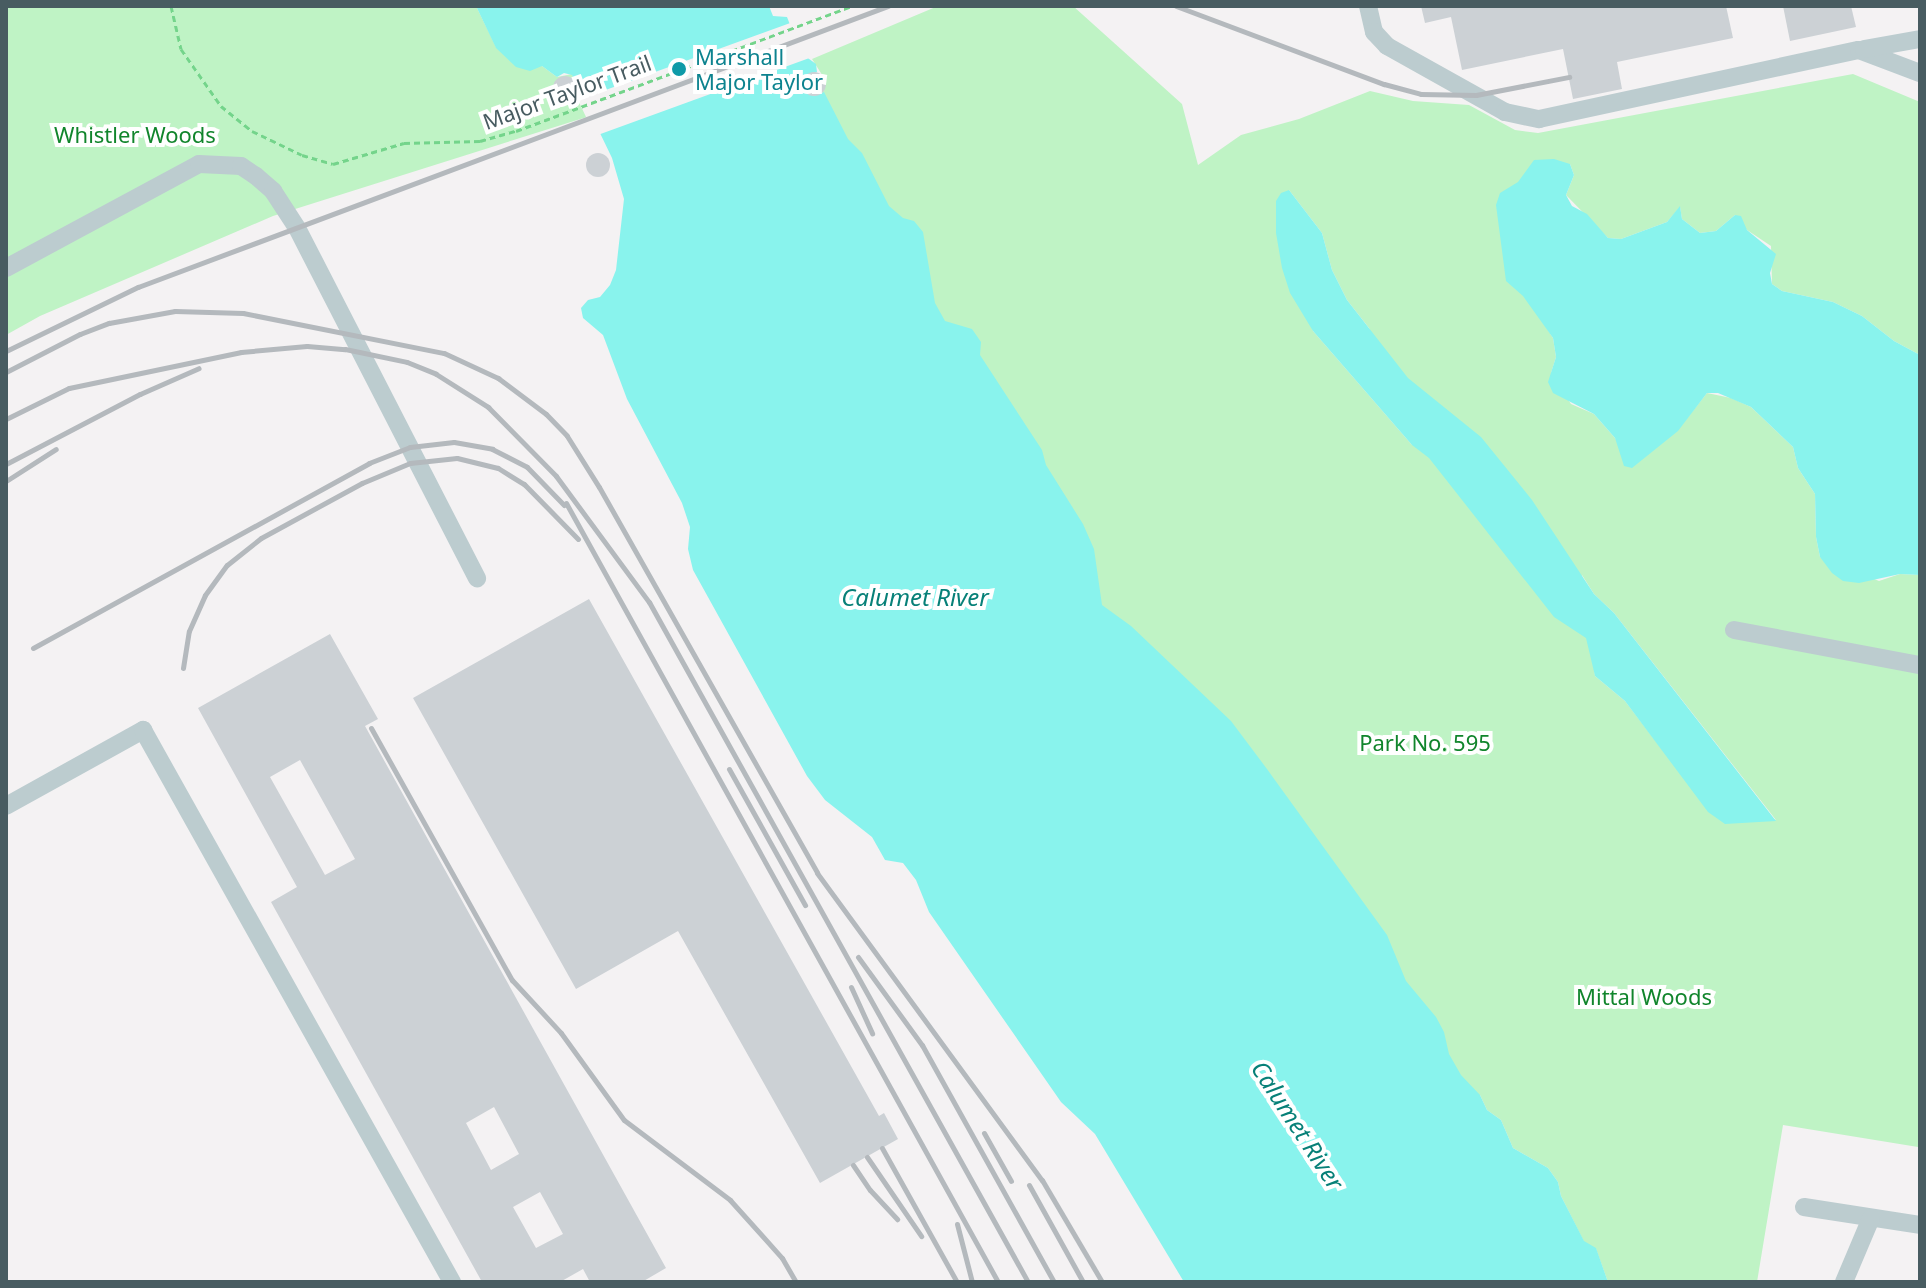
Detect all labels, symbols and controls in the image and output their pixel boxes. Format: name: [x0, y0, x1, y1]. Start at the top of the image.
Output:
place label: Marshall Major Taylor: [695, 43, 823, 94]
street label: Major Taylor Trail: [479, 49, 655, 135]
marker: Marshall Major Taylor: [670, 60, 688, 78]
park label: Whistler Woods: [54, 122, 216, 148]
water label: Calumet River: [841, 583, 989, 611]
park label: Park No. 595: [1359, 730, 1491, 756]
park label: Mittal Woods: [1576, 984, 1712, 1010]
water label: Calumet River: [1246, 1055, 1350, 1195]

